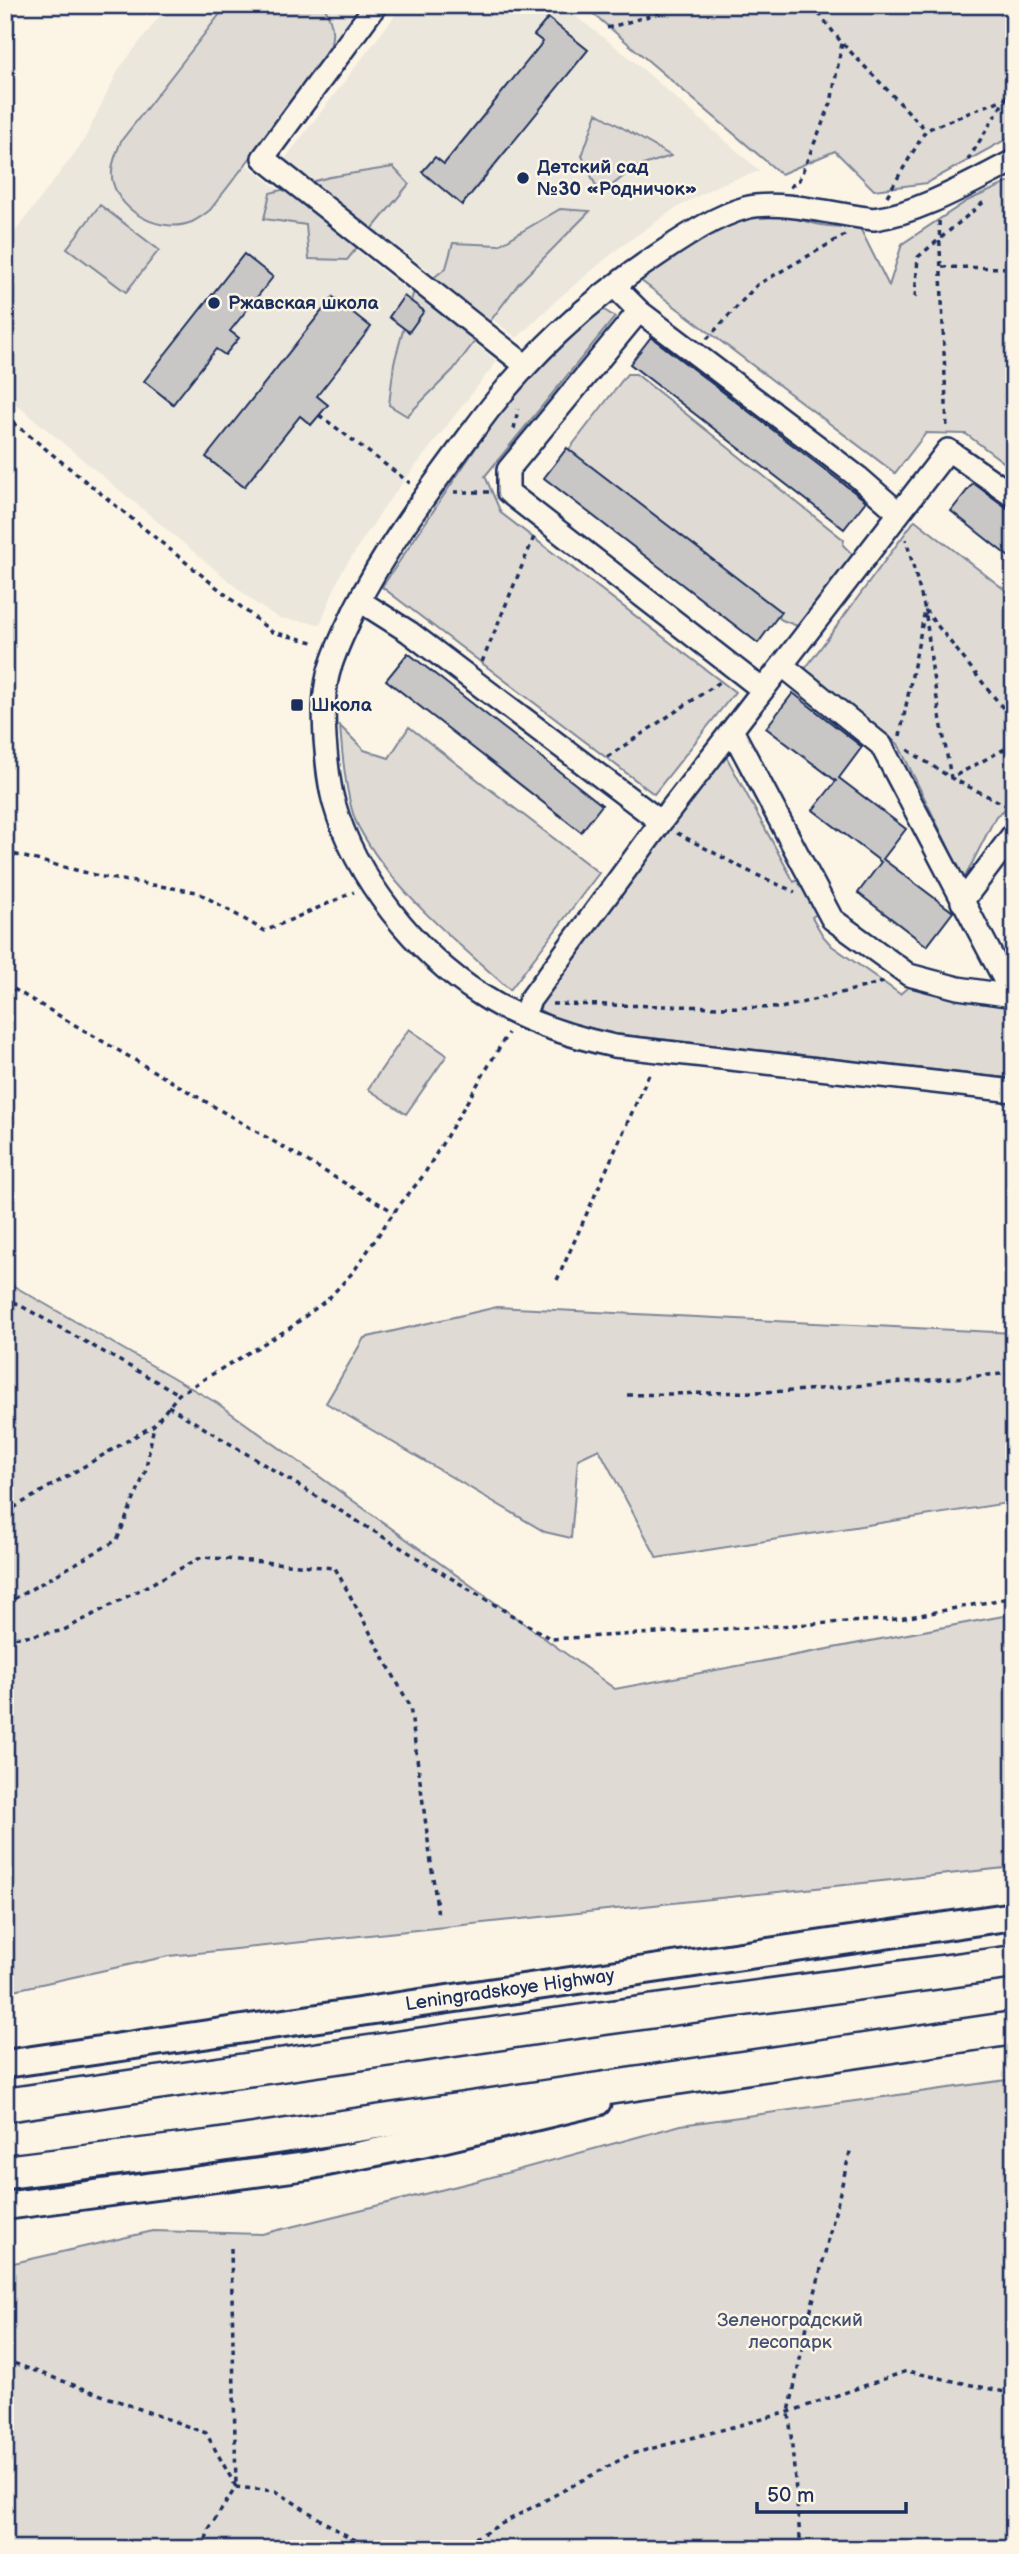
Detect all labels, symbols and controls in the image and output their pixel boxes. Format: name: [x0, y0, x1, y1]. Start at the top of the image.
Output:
place label: Детский сад №30 «Родничок»: [537, 156, 697, 201]
marker: Детский сад №30 «Родничок»: [515, 170, 531, 186]
place label: Ржавская школа: [228, 292, 380, 315]
marker: Ржавская школа: [206, 295, 222, 311]
place label: Школа: [311, 694, 373, 717]
marker: Школа: [289, 697, 305, 713]
street label: Leningradskoye Highway: [404, 1964, 616, 2016]
park label: Зеленоградский лесопарк: [717, 2309, 863, 2354]
scale bar: [757, 2470, 905, 2514]
text: 50 m: [767, 2483, 814, 2508]

